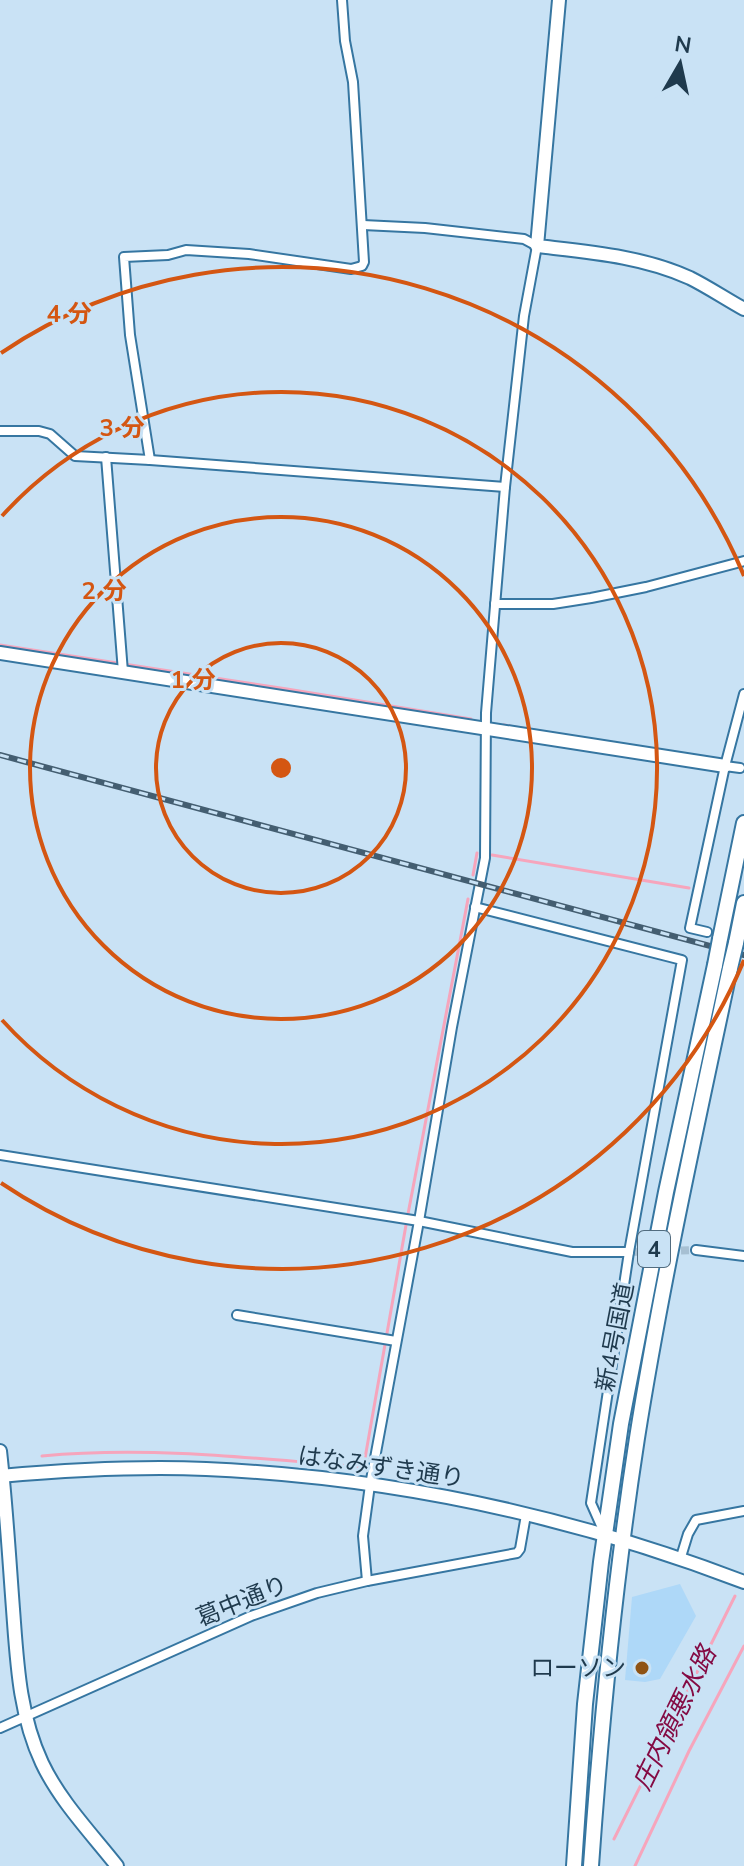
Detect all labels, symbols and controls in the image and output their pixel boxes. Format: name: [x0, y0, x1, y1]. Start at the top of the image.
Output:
north arrow: [640, 24, 720, 104]
text: N: [672, 29, 693, 61]
text: 4 分: [47, 298, 91, 330]
text: 3 分: [100, 412, 144, 444]
text: 2 分: [82, 575, 126, 607]
text: 1 分: [171, 664, 215, 696]
centre of rings: [267, 754, 295, 782]
road number: 4: [638, 1231, 670, 1267]
street label: 新4号国道: [589, 1280, 641, 1394]
street label: はなみずき通り: [296, 1439, 466, 1495]
street label: 葛中通り: [192, 1568, 292, 1634]
water label: 庄内領悪水路: [625, 1639, 725, 1796]
place label: ローソン: [530, 1652, 626, 1684]
marker: ローソン: [633, 1659, 651, 1677]

